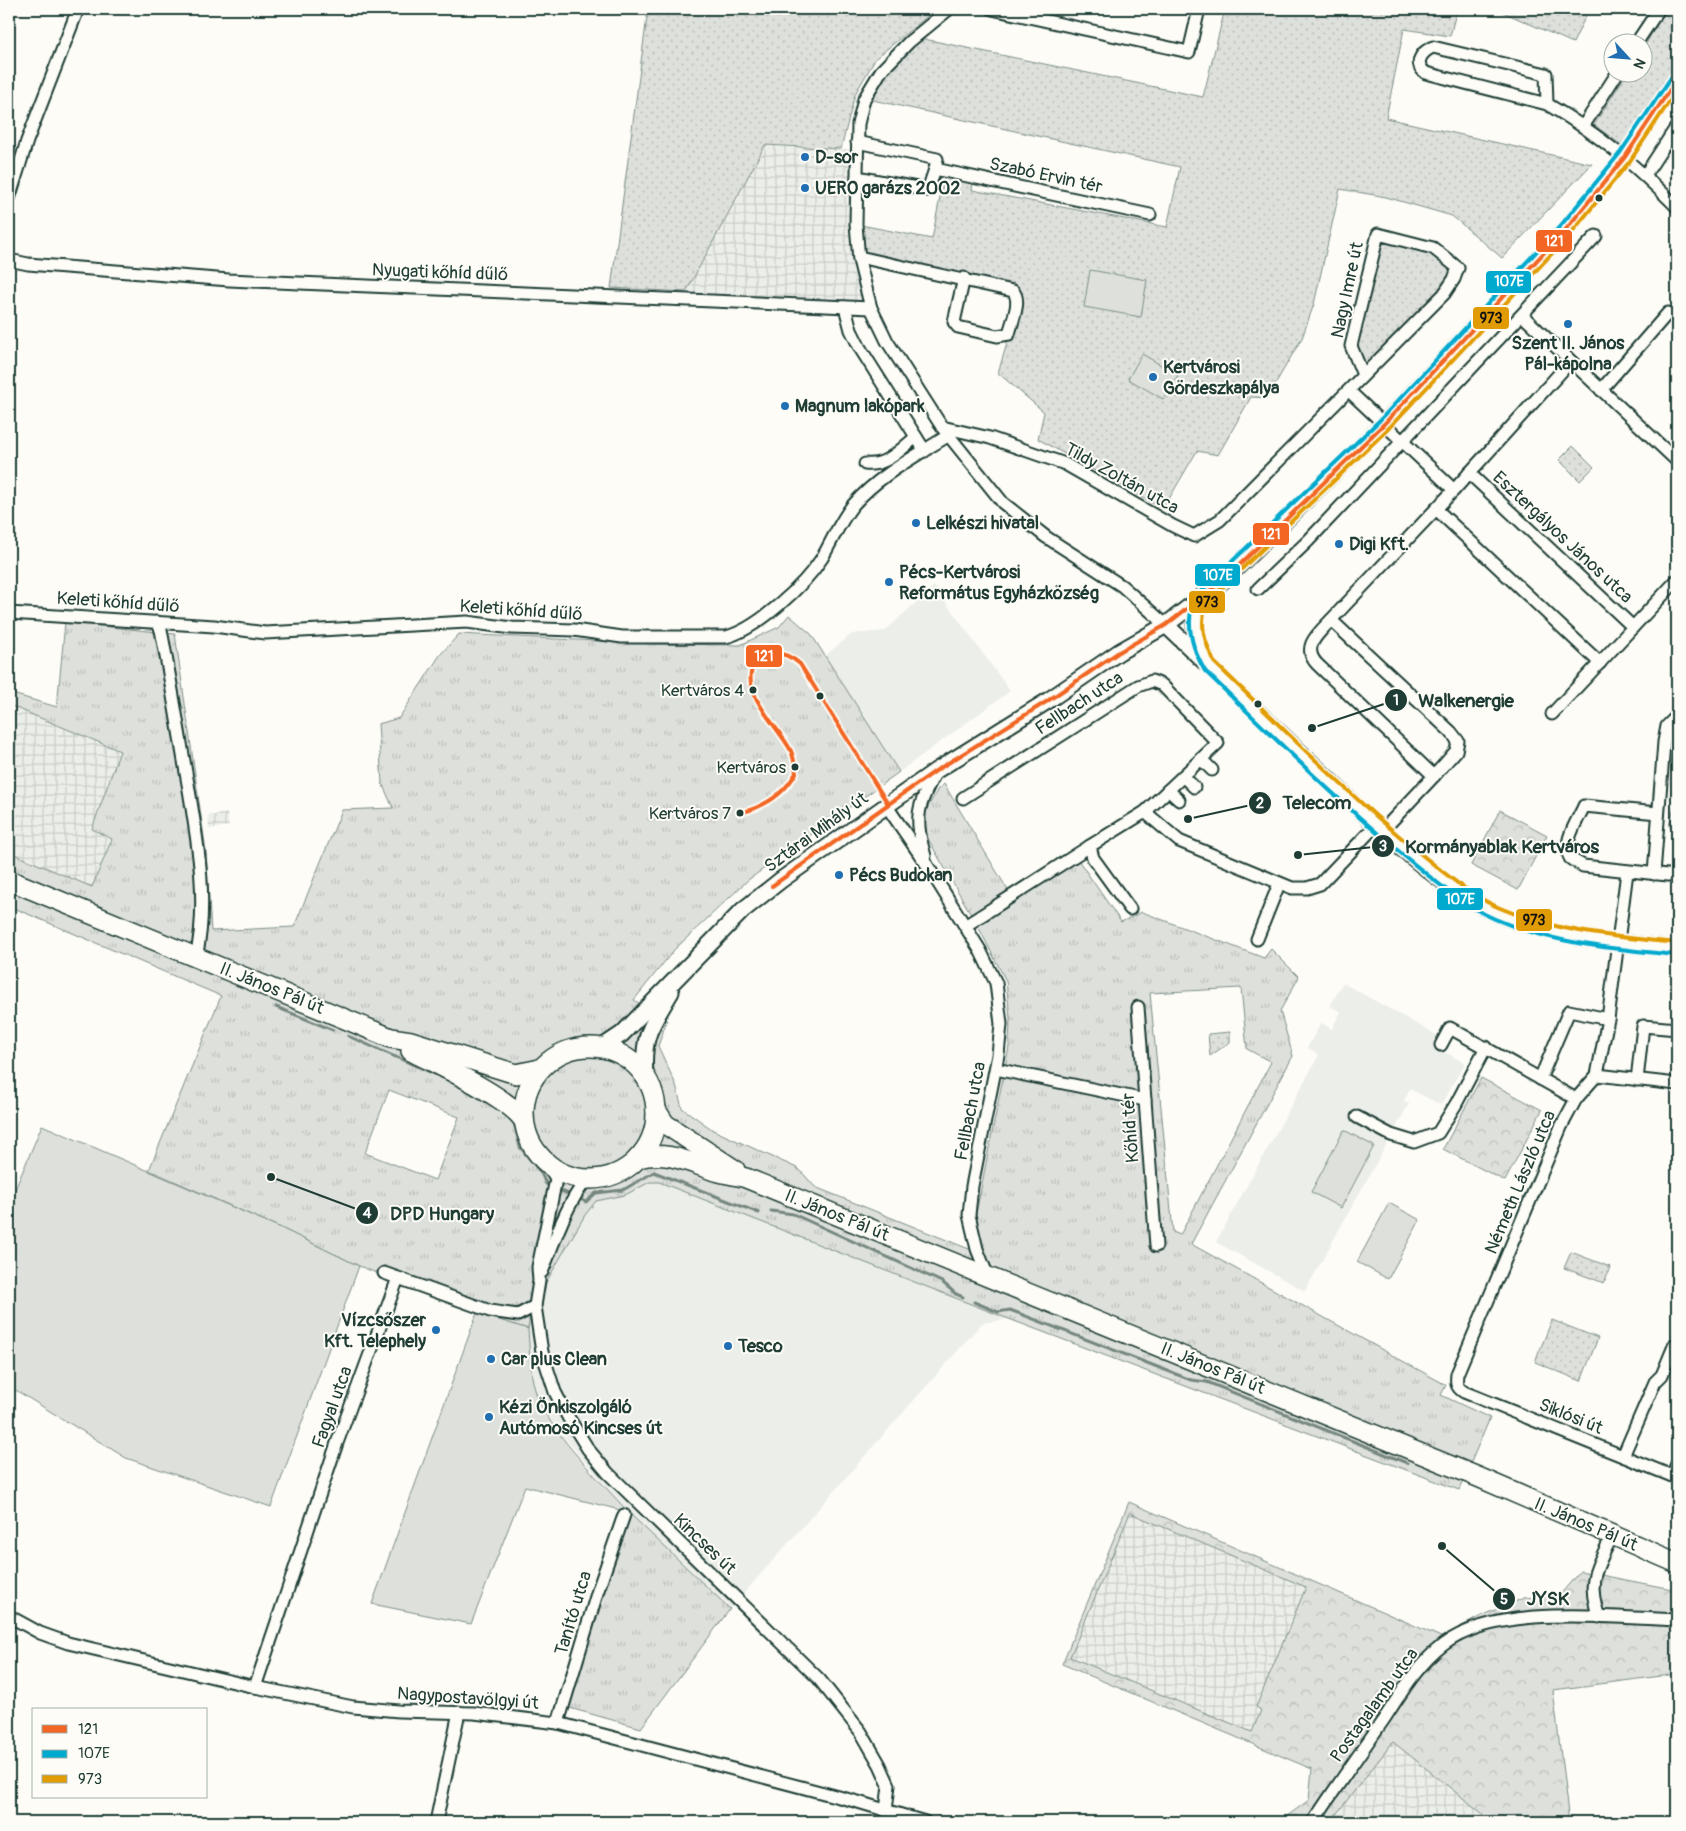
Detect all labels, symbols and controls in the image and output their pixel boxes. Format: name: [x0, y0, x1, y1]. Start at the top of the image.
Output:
north arrow: [1604, 32, 1654, 82]
text: N: [1630, 55, 1649, 71]
place label: D-sor: [815, 146, 859, 169]
marker: D-sor: [799, 151, 811, 163]
street label: Szabó Ervin tér: [987, 152, 1105, 199]
place label: UERO garázs 2002: [815, 177, 960, 200]
marker: UERO garázs 2002: [799, 182, 811, 194]
unlabelled marker: [1594, 193, 1604, 203]
line badge: 121: [1535, 229, 1573, 253]
text: 121: [1545, 233, 1563, 250]
street label: Nagy Imre út: [1326, 239, 1369, 340]
street label: Nyugati kőhíd dűlő: [372, 259, 508, 286]
line badge: 107E: [1485, 270, 1532, 294]
text: 107E: [1494, 273, 1525, 290]
line badge: 973: [1472, 306, 1510, 330]
text: 973: [1480, 310, 1502, 327]
marker: Szent II. János Pál-kápolna: [1562, 318, 1574, 330]
place label: Szent II. János Pál-kápolna: [1512, 332, 1625, 376]
place label: Kertvárosi Gördeszkapálya: [1163, 356, 1280, 400]
marker: Kertvárosi Gördeszkapálya: [1147, 371, 1159, 383]
place label: Magnum lakópark: [795, 395, 925, 418]
marker: Magnum lakópark: [779, 400, 791, 412]
street label: Tildy Zoltán utca: [1061, 438, 1183, 519]
street label: Esztergályos János utca: [1488, 466, 1638, 608]
place label: Lelkészi hivatal: [926, 512, 1039, 535]
marker: Lelkészi hivatal: [910, 517, 922, 529]
line badge: 121: [1252, 522, 1290, 546]
text: 121: [1262, 526, 1280, 543]
place label: Digi Kft.: [1349, 533, 1409, 556]
marker: Digi Kft.: [1333, 538, 1345, 550]
place label: Pécs-Kertvárosi Református Egyházközség: [899, 561, 1099, 605]
line badge: 107E: [1194, 563, 1241, 587]
text: 107E: [1203, 567, 1234, 584]
marker: Pécs-Kertvárosi Református Egyházközség: [883, 576, 895, 588]
street label: Keleti kőhíd dűlő: [56, 587, 180, 618]
line badge: 973: [1188, 590, 1226, 614]
text: 973: [1196, 594, 1218, 611]
street label: Keleti kőhíd dűlő: [459, 595, 583, 626]
line badge: 121: [745, 644, 783, 668]
text: 121: [755, 648, 773, 665]
street label: Fellbach utca: [1031, 666, 1128, 740]
place label: Kertváros 4: [661, 680, 744, 701]
callout: Walkenergie: [1383, 683, 1524, 717]
marker: Kertváros 4: [748, 685, 758, 695]
text: Walkenergie: [1418, 689, 1514, 713]
unlabelled marker: [815, 691, 825, 701]
text: 1: [1393, 691, 1399, 710]
unlabelled marker: [1253, 699, 1263, 709]
place label: Kertváros: [716, 757, 786, 778]
marker: Kertváros: [790, 762, 800, 772]
callout: Telecom: [1248, 786, 1362, 820]
street label: Sztárai Mihály út: [760, 787, 873, 878]
text: Telecom: [1282, 791, 1352, 815]
text: 2: [1256, 794, 1264, 813]
place label: Kertváros 7: [649, 803, 731, 824]
marker: Kertváros 7: [735, 808, 745, 818]
callout: Kormányablak Kertváros: [1370, 829, 1609, 863]
text: Kormányablak Kertváros: [1405, 835, 1600, 859]
text: 3: [1379, 837, 1387, 856]
place label: Pécs Budokan: [849, 864, 953, 887]
marker: Pécs Budokan: [833, 869, 845, 881]
line badge: 107E: [1436, 887, 1484, 911]
text: 107E: [1445, 891, 1476, 908]
line badge: 973: [1515, 908, 1553, 932]
text: 973: [1523, 912, 1545, 929]
street label: II. János Pál út: [216, 957, 328, 1020]
street label: Fellbach utca: [950, 1060, 991, 1163]
street label: Kőhíd tér: [1117, 1092, 1144, 1164]
street label: Németh László utca: [1480, 1107, 1561, 1258]
street label: II. János Pál út: [781, 1184, 893, 1247]
callout: DPD Hungary: [355, 1196, 504, 1230]
text: DPD Hungary: [390, 1202, 495, 1226]
text: 4: [363, 1204, 372, 1223]
place label: Vízcsőszer Kft. Telephely: [324, 1309, 427, 1353]
marker: Vízcsőszer Kft. Telephely: [430, 1324, 442, 1336]
place label: Tesco: [737, 1335, 783, 1358]
street label: II. János Pál út: [1157, 1337, 1269, 1400]
marker: Tesco: [722, 1340, 734, 1352]
place label: Car plus Clean: [501, 1348, 607, 1371]
marker: Car plus Clean: [485, 1353, 497, 1365]
street label: Fagyal utca: [307, 1363, 358, 1451]
street label: Siklósi út: [1535, 1393, 1607, 1440]
place label: Kézi Önkiszolgáló Autómosó Kincses út: [499, 1396, 663, 1440]
marker: Kézi Önkiszolgáló Autómosó Kincses út: [483, 1411, 495, 1423]
street label: II. János Pál út: [1531, 1492, 1642, 1557]
street label: Kincses út: [668, 1509, 741, 1580]
street label: Tanító utca: [550, 1568, 597, 1658]
callout: JYSK: [1491, 1582, 1579, 1616]
text: JYSK: [1527, 1587, 1570, 1611]
text: 5: [1500, 1590, 1508, 1609]
street label: Postagalamb utca: [1325, 1644, 1424, 1767]
street label: Nagypostavölgyi út: [396, 1682, 540, 1715]
legend: [32, 1708, 208, 1798]
text: 121: [78, 1720, 98, 1739]
text: 107E: [78, 1744, 110, 1763]
text: 973: [78, 1770, 102, 1789]

